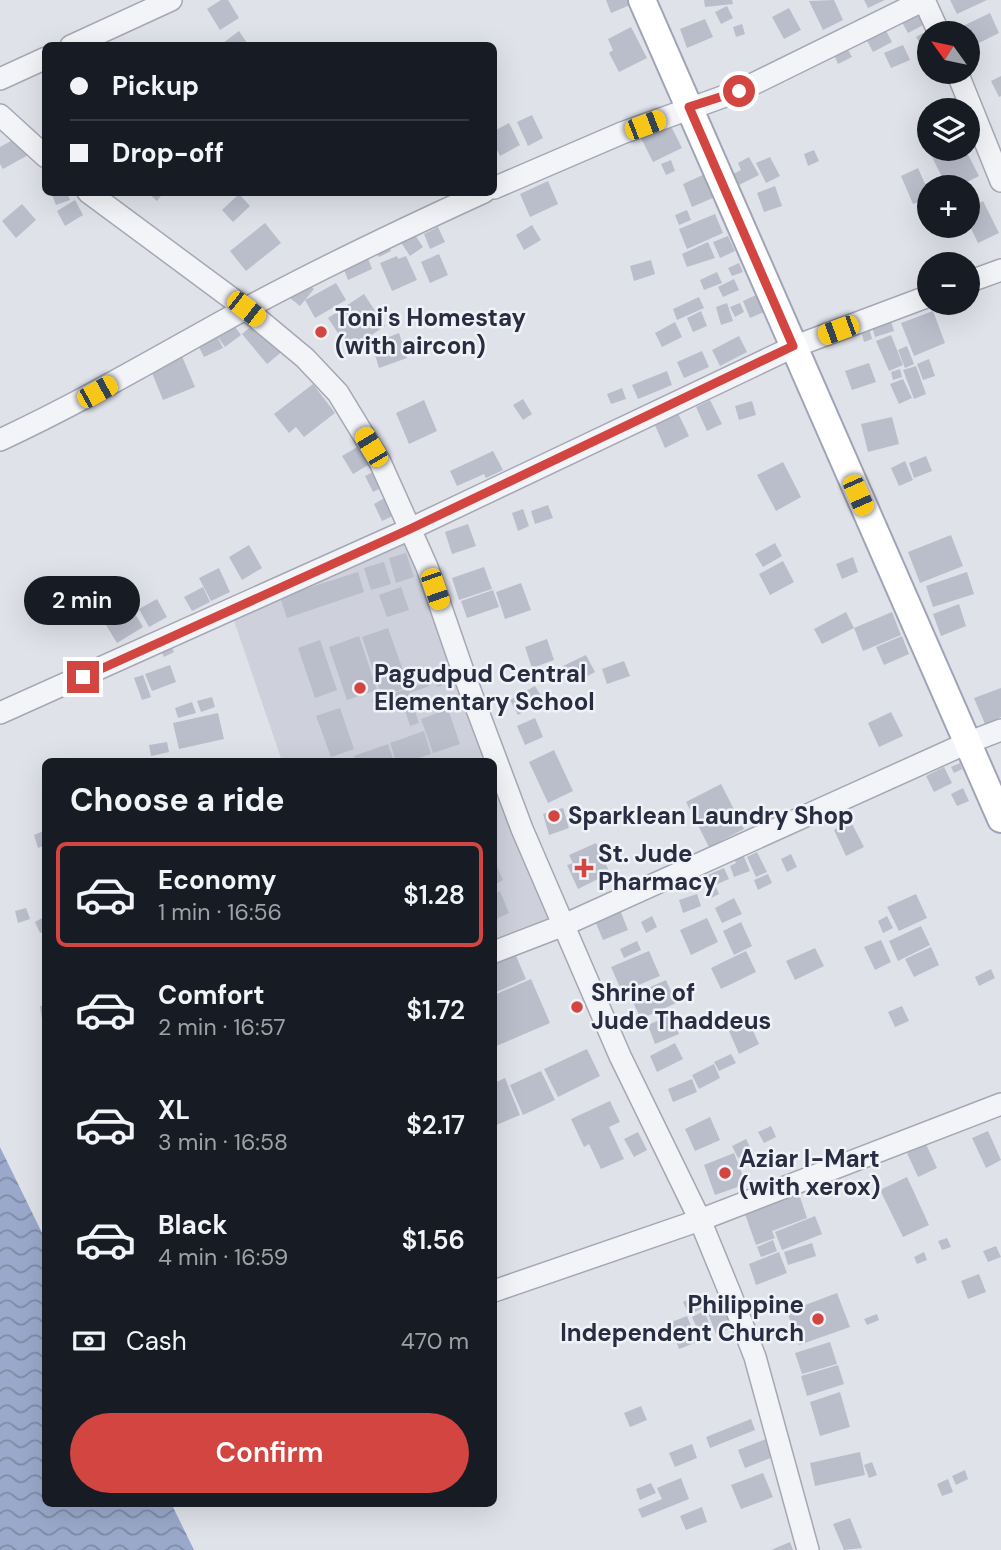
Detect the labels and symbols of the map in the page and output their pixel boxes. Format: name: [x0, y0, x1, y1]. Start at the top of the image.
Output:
north arrow: [917, 21, 980, 84]
route start: [723, 75, 755, 107]
car: [622, 108, 669, 142]
car: [223, 288, 270, 330]
place label: Toni's Homestay (with aircon): [335, 302, 527, 361]
car: [815, 313, 862, 347]
marker: Toni's Homestay (with aircon): [313, 324, 329, 340]
car: [74, 373, 121, 411]
car: [352, 424, 391, 470]
car: [840, 472, 877, 518]
car: [419, 566, 452, 612]
callout: 2 min: [25, 576, 141, 624]
place label: Pagudpud Central Elementary School: [374, 658, 595, 717]
route end: [67, 661, 99, 693]
marker: Pagudpud Central Elementary School: [352, 680, 368, 696]
place label: Sparklean Laundry Shop: [568, 800, 854, 831]
marker: Sparklean Laundry Shop: [546, 808, 562, 824]
place label: St. Jude Pharmacy: [598, 838, 718, 897]
marker: St. Jude Pharmacy: [576, 860, 592, 876]
place label: Shrine of Jude Thaddeus: [591, 977, 771, 1036]
marker: Shrine of Jude Thaddeus: [569, 999, 585, 1015]
place label: Aziar I-Mart (with xerox): [739, 1143, 880, 1202]
marker: Aziar I-Mart (with xerox): [717, 1165, 733, 1181]
place label: Philippine Independent Church: [560, 1289, 804, 1348]
marker: Philippine Independent Church: [810, 1311, 826, 1327]

